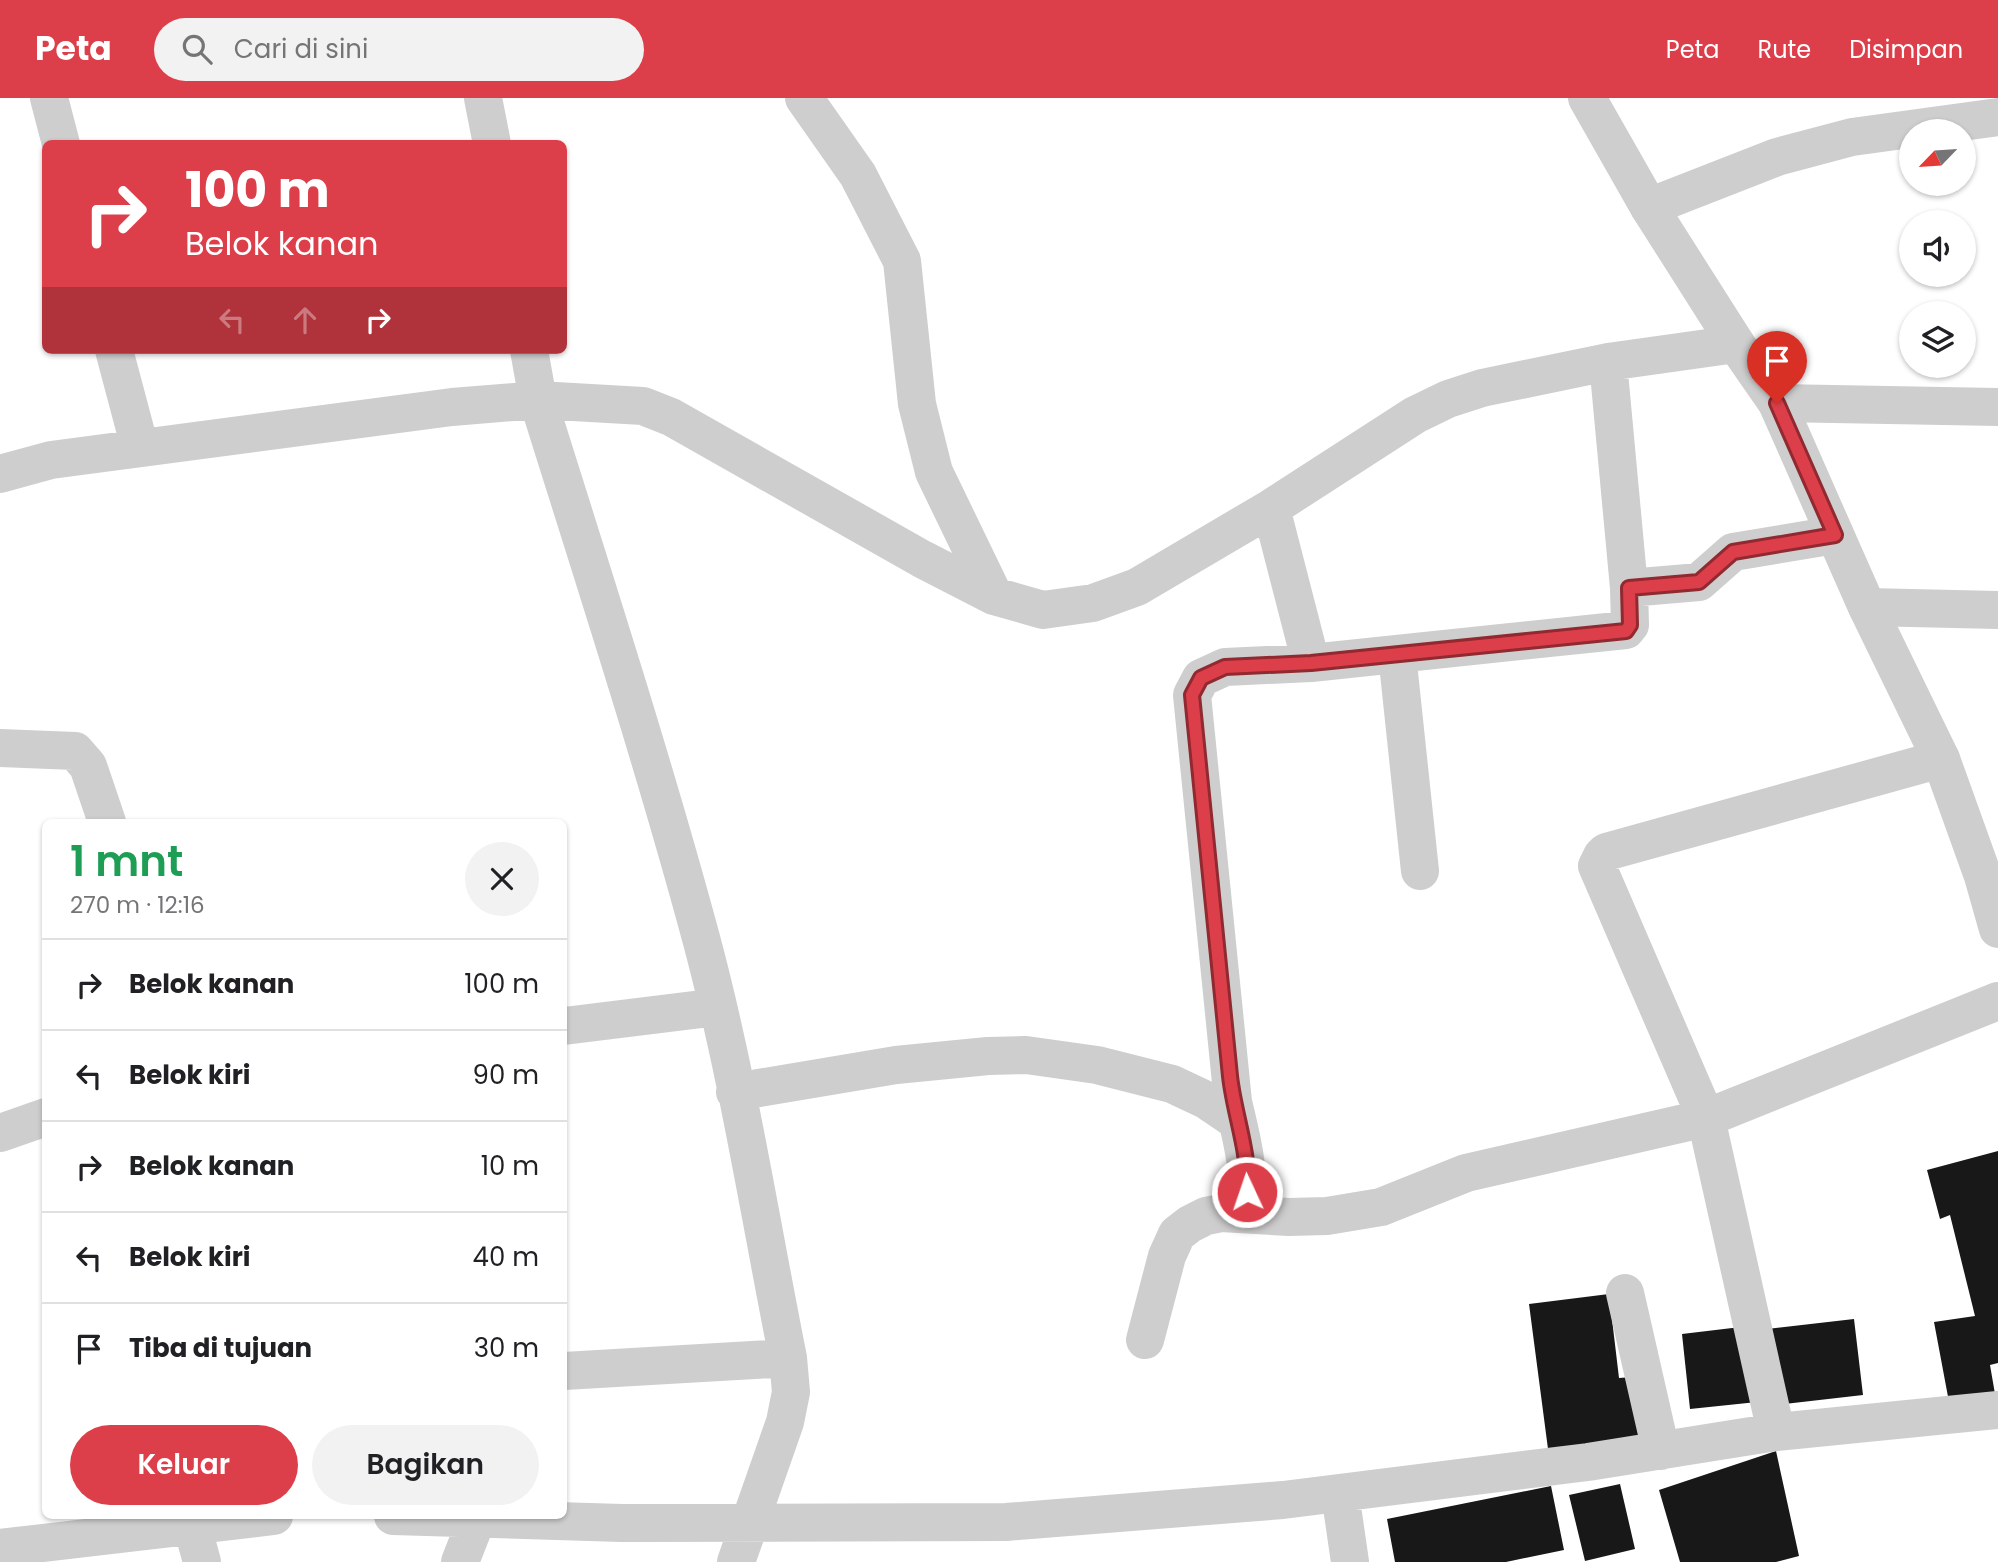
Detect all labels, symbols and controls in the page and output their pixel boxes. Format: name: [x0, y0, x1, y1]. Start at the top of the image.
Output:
search box: [154, 18, 644, 81]
text: Peta: [35, 25, 112, 72]
icon: search: [178, 30, 216, 68]
text: Cari di sini: [234, 31, 368, 67]
text: Peta: [1666, 33, 1720, 66]
text: Rute: [1758, 33, 1811, 66]
text: Disimpan: [1849, 33, 1963, 66]
north arrow: [1899, 119, 1976, 196]
map controls: [1899, 119, 1976, 378]
text: 100 m: [185, 156, 330, 224]
icon: right: [70, 168, 161, 259]
button: sound: [1899, 210, 1976, 287]
text: Belok kanan: [185, 221, 379, 266]
icon: left: [213, 301, 251, 339]
icon: ahead: [286, 301, 324, 339]
icon: right: [359, 301, 397, 339]
button: layers: [1899, 301, 1976, 378]
pin: [1747, 331, 1807, 403]
icon: arrive: [1758, 342, 1796, 380]
text: 1 mnt: [70, 832, 183, 891]
button: close: [465, 842, 539, 916]
text: 270 m · 12:16: [70, 889, 205, 921]
icon: right: [70, 966, 108, 1004]
text: Belok kanan: [129, 966, 294, 1002]
text: 100 m: [464, 966, 539, 1002]
icon: left: [70, 1057, 108, 1095]
text: Belok kiri: [129, 1057, 251, 1093]
text: 90 m: [473, 1057, 539, 1093]
icon: right: [70, 1148, 108, 1186]
text: Belok kanan: [129, 1148, 294, 1184]
text: 10 m: [481, 1148, 539, 1184]
position arrow: [1210, 1155, 1284, 1229]
icon: left: [70, 1239, 108, 1277]
text: Belok kiri: [129, 1239, 251, 1275]
text: 40 m: [473, 1239, 539, 1275]
icon: arrive: [70, 1330, 108, 1368]
text: Tiba di tujuan: [129, 1330, 312, 1366]
text: 30 m: [474, 1330, 539, 1366]
button: Keluar: [70, 1425, 298, 1505]
button: Bagikan: [312, 1425, 539, 1505]

